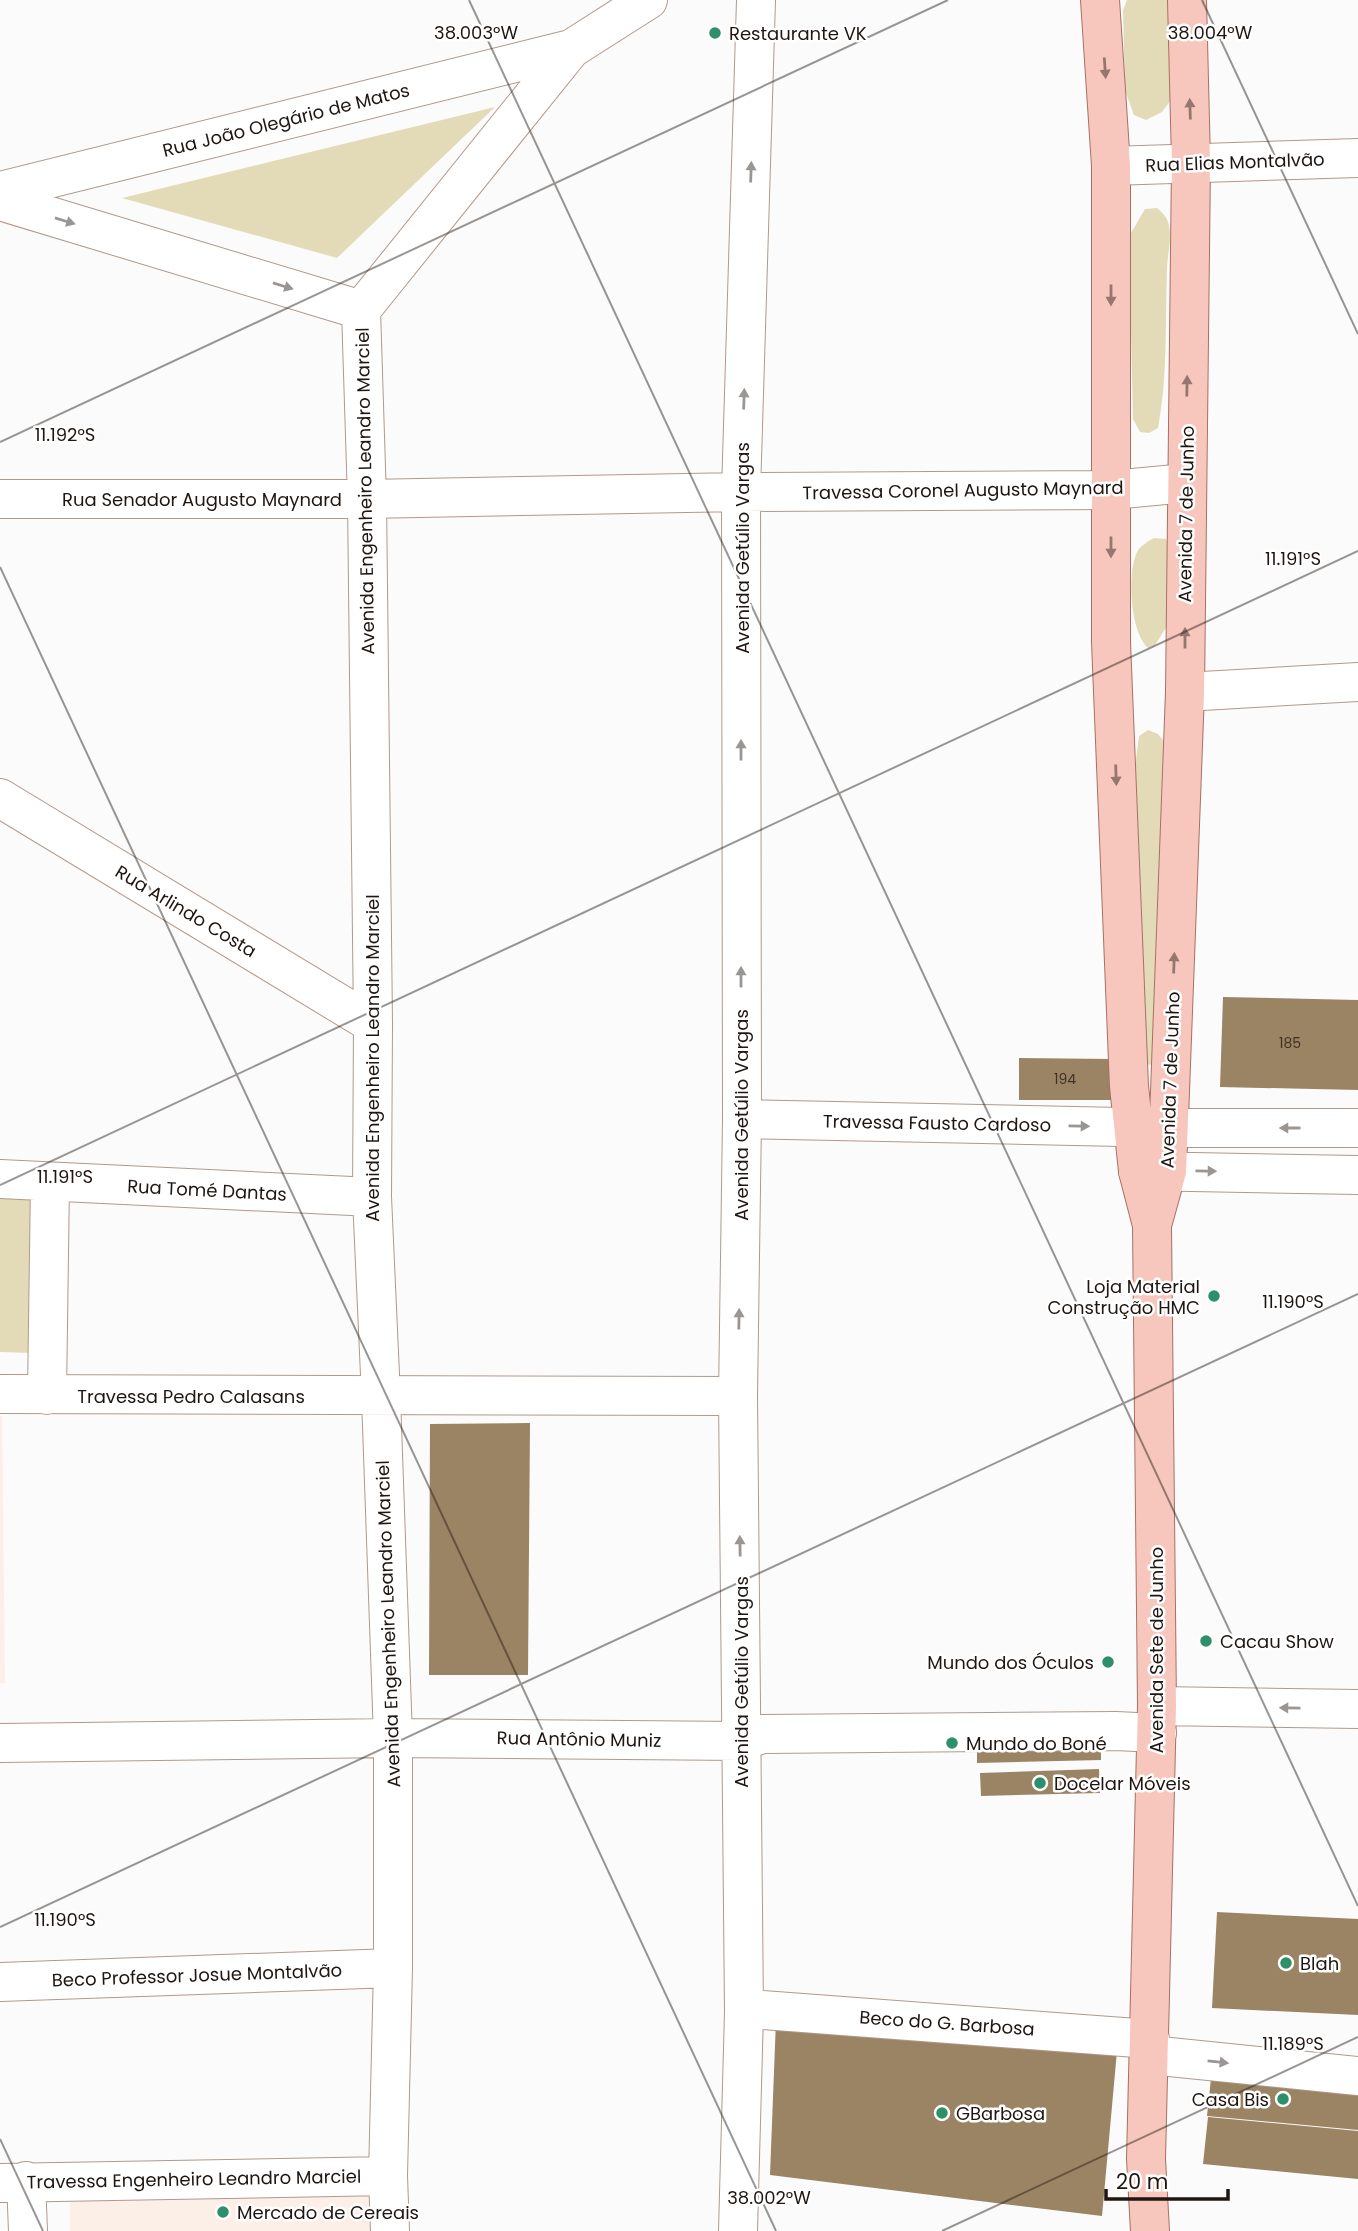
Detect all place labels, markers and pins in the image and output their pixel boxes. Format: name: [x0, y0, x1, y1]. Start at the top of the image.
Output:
place label: Restaurante VK: [729, 21, 867, 46]
marker: Restaurante VK: [707, 25, 723, 41]
place label: Loja Material Construção HMC: [1048, 1274, 1200, 1320]
marker: Loja Material Construção HMC: [1206, 1288, 1222, 1304]
place label: Cacau Show: [1220, 1629, 1334, 1654]
marker: Cacau Show: [1198, 1633, 1214, 1649]
place label: Mundo dos Óculos: [927, 1650, 1094, 1675]
marker: Mundo dos Óculos: [1100, 1654, 1116, 1670]
place label: Mundo do Boné: [966, 1731, 1107, 1756]
marker: Mundo do Boné: [944, 1735, 960, 1751]
place label: Docelar Móveis: [1054, 1771, 1191, 1796]
marker: Docelar Móveis: [1032, 1775, 1048, 1791]
place label: Blah: [1300, 1951, 1339, 1976]
marker: Blah: [1278, 1955, 1294, 1971]
place label: Casa Bis: [1192, 2087, 1269, 2112]
marker: Casa Bis: [1275, 2091, 1291, 2107]
place label: GBarbosa: [956, 2101, 1045, 2126]
marker: GBarbosa: [934, 2105, 950, 2121]
place label: Mercado de Cereais: [237, 2200, 419, 2225]
marker: Mercado de Cereais: [215, 2204, 231, 2220]

